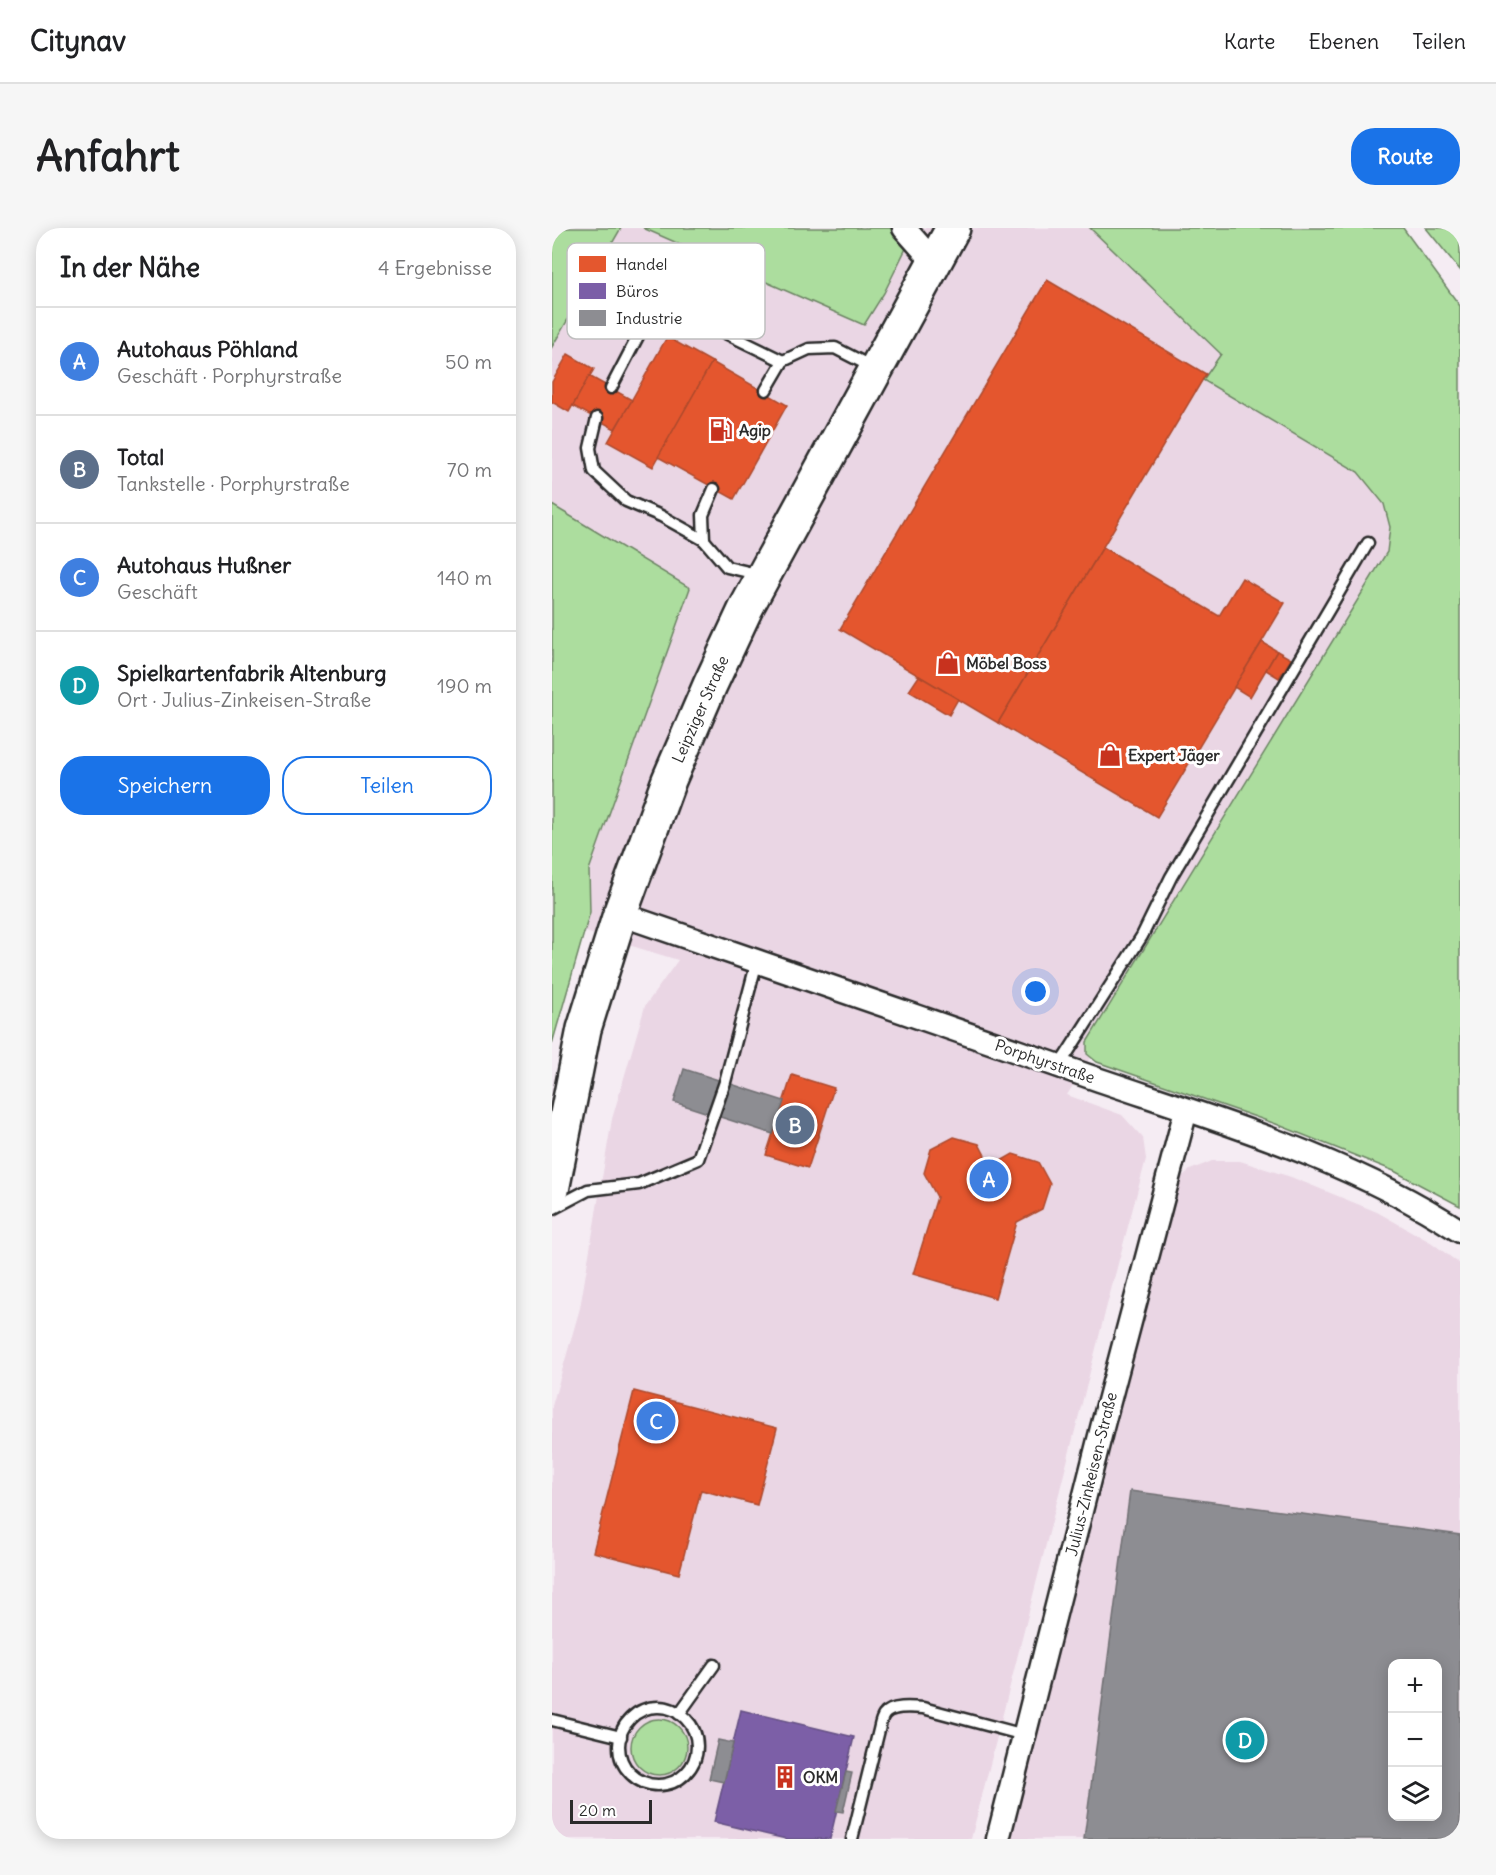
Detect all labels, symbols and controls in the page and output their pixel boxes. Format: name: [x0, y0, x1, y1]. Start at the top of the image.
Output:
text: Citynav: [30, 23, 126, 59]
text: Karte: [1224, 28, 1275, 55]
text: Ebenen: [1308, 28, 1379, 55]
text: Teilen: [1412, 28, 1466, 55]
button: Route: [1351, 128, 1460, 185]
text: Anfahrt: [36, 130, 180, 182]
legend: [567, 243, 765, 339]
text: In der Nähe: [60, 251, 200, 284]
text: Handel: [616, 254, 667, 274]
text: 4 Ergebnisse: [378, 255, 492, 280]
text: Büros: [616, 281, 658, 301]
text: Industrie: [616, 308, 682, 328]
text: Autohaus Pöhland: [117, 335, 298, 363]
text: A: [73, 349, 86, 374]
text: 50 m: [445, 349, 492, 374]
text: Geschäft · Porphyrstraße: [117, 363, 342, 388]
fuel station icon: Agip: [708, 417, 734, 443]
place label: Agip: [739, 420, 771, 441]
text: Total: [117, 443, 164, 471]
text: B: [73, 457, 86, 482]
text: 70 m: [447, 457, 492, 482]
text: Tankstelle · Porphyrstraße: [117, 471, 350, 496]
text: Autohaus Hußner: [117, 551, 291, 579]
text: C: [73, 565, 86, 590]
text: 140 m: [437, 565, 492, 590]
text: Geschäft: [117, 579, 198, 604]
shop icon: Möbel Boss: [935, 650, 961, 676]
street label: Leipziger Straße: [667, 652, 733, 766]
place label: Möbel Boss: [966, 653, 1047, 673]
text: Spielkartenfabrik Altenburg: [117, 659, 387, 687]
text: D: [72, 673, 87, 698]
text: 190 m: [437, 673, 492, 698]
text: Ort · Julius-Zinkeisen-Straße: [117, 687, 371, 712]
shop icon: Expert Jäger: [1097, 742, 1123, 768]
place label: Expert Jäger: [1128, 745, 1220, 766]
button: Speichern: [60, 756, 270, 815]
button: Teilen: [282, 756, 492, 815]
your location: [1021, 977, 1050, 1006]
street label: Porphyrstraße: [992, 1035, 1098, 1087]
pin: B: [776, 1102, 814, 1148]
pin: A: [970, 1156, 1008, 1202]
street label: Julius-Zinkeisen-Straße: [1061, 1390, 1121, 1558]
pin: C: [636, 1398, 676, 1444]
map controls: [1388, 1659, 1442, 1821]
button: +: [1388, 1659, 1442, 1713]
button: −: [1388, 1713, 1442, 1767]
pin: D: [1226, 1718, 1264, 1762]
building icon: OKM: [772, 1764, 798, 1790]
place label: OKM: [803, 1767, 838, 1787]
button: layers: [1388, 1767, 1442, 1821]
scale bar: [570, 1797, 652, 1824]
text: 20 m: [579, 1800, 616, 1820]

